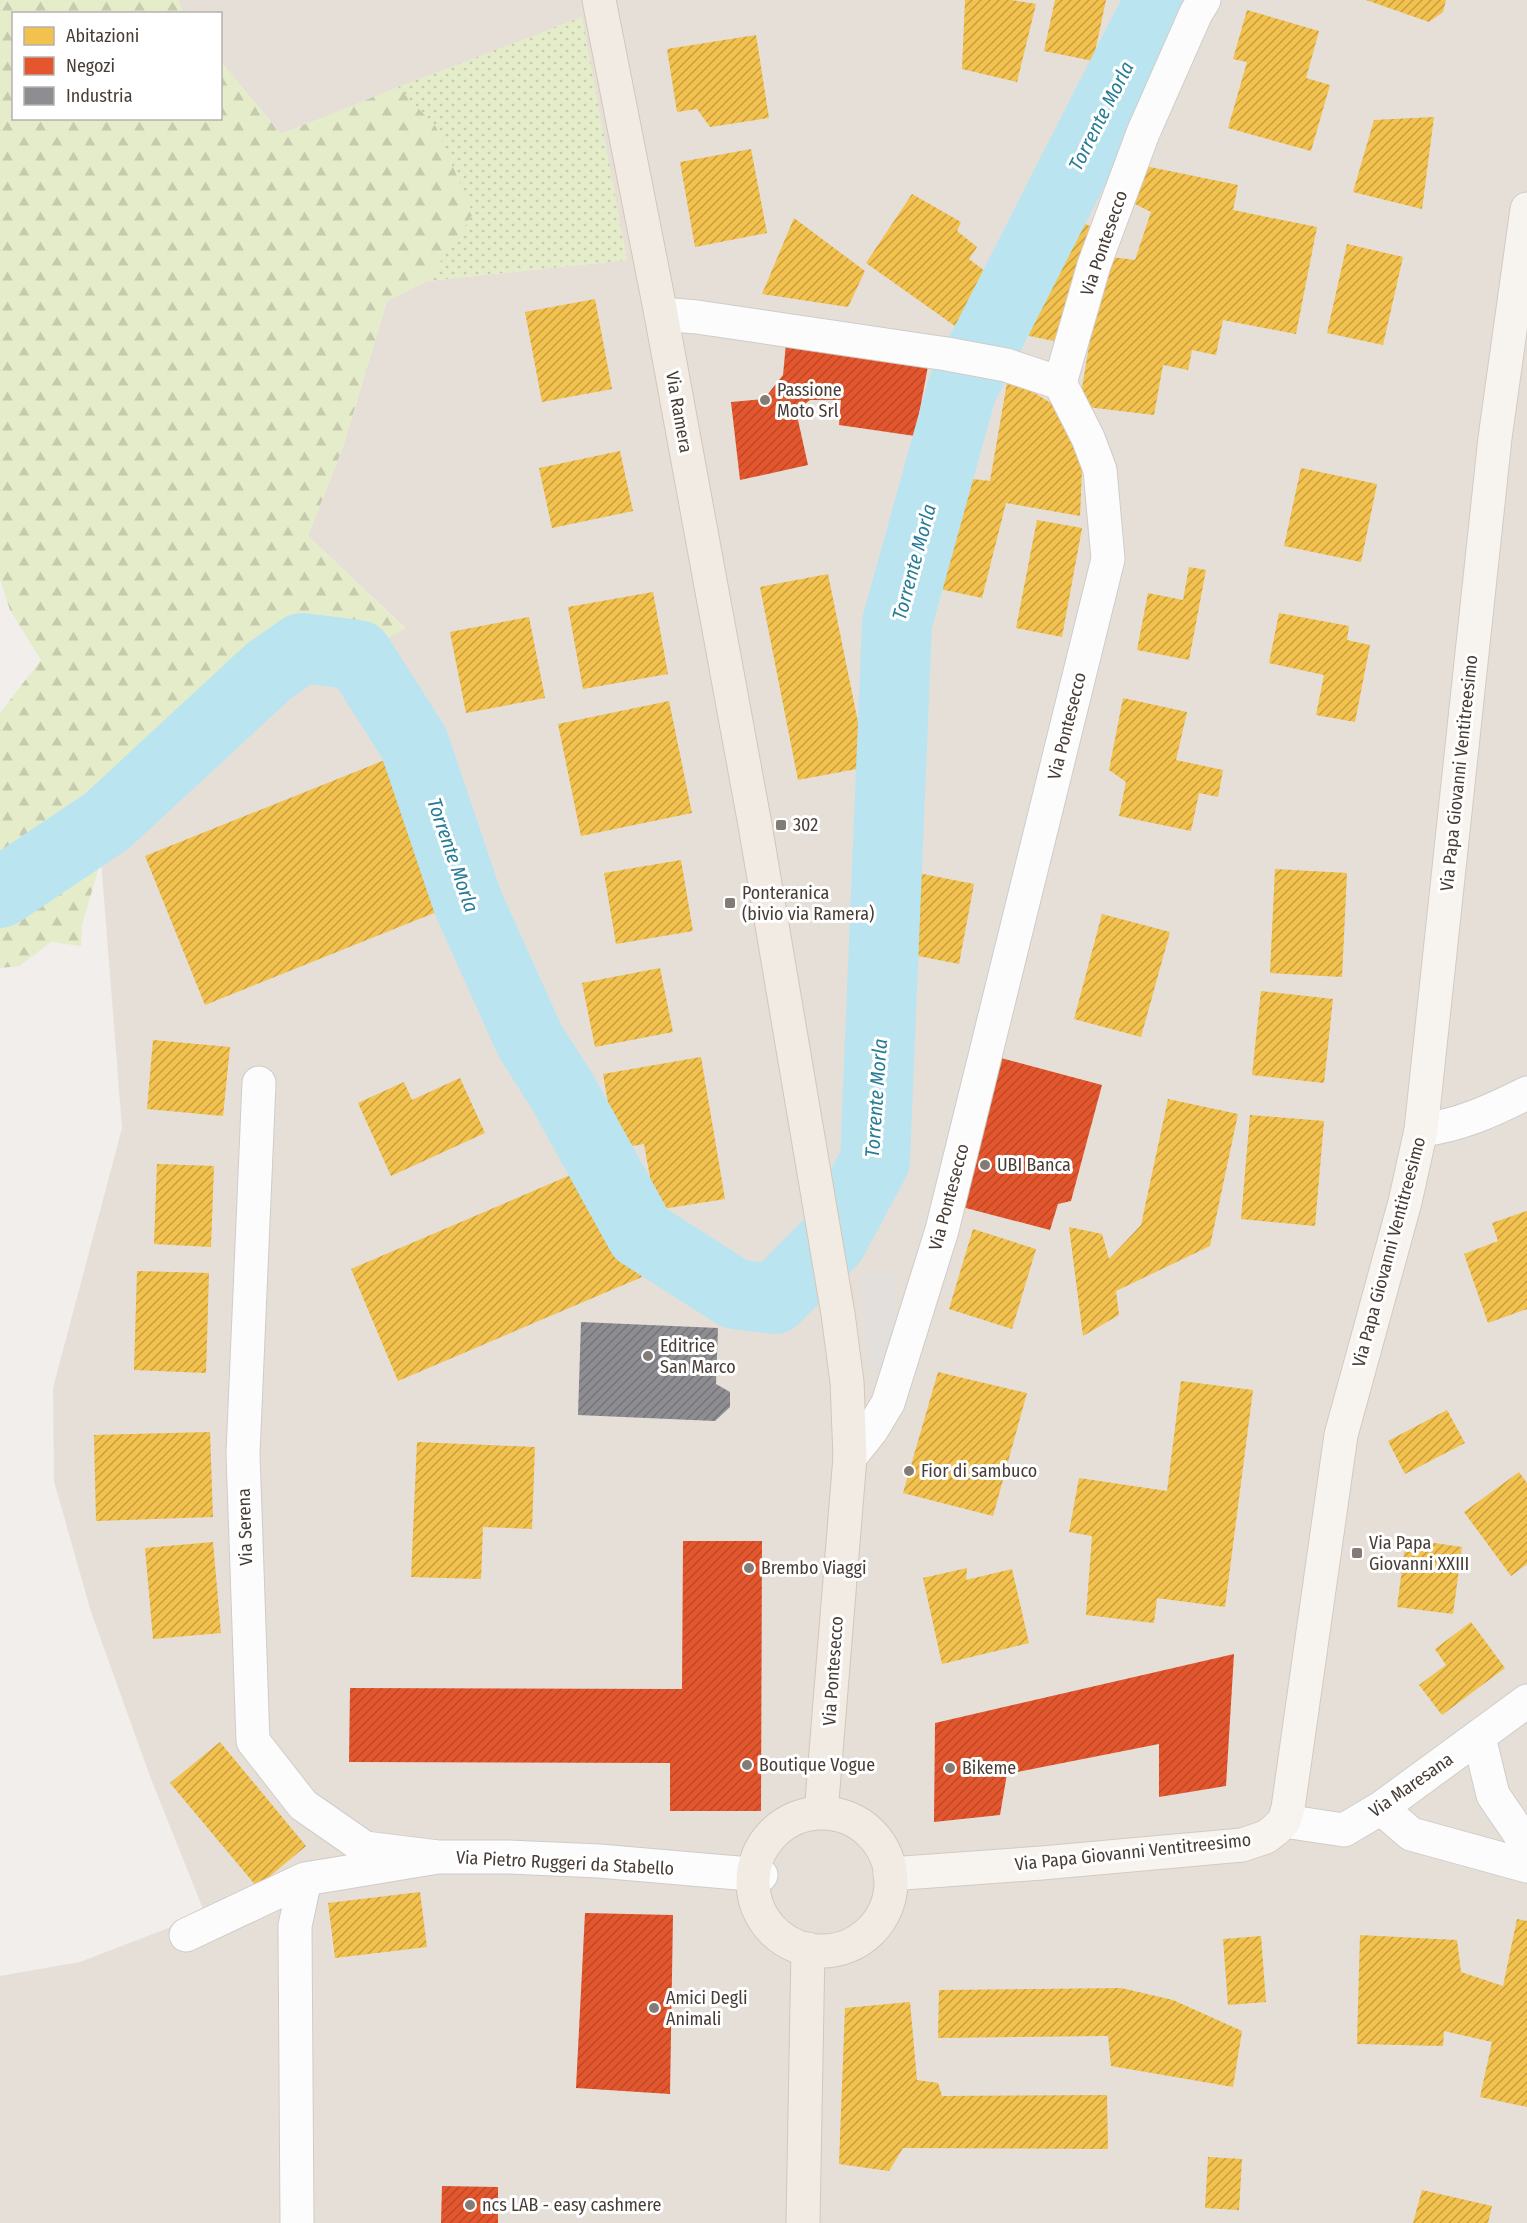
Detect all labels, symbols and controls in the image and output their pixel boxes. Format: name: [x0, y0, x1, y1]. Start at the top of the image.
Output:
legend: [12, 12, 222, 120]
text: Abitazioni: [66, 25, 139, 47]
text: Negozi: [66, 55, 115, 77]
water label: Torrente Morla: [1063, 57, 1139, 175]
text: Industria: [66, 85, 133, 107]
street label: Via Pontesecco: [1076, 187, 1132, 299]
street label: Via Ramera: [661, 369, 697, 455]
place label: Passione Moto Srl: [777, 379, 842, 422]
marker: Passione Moto Srl: [758, 393, 772, 407]
water label: Torrente Morla: [887, 501, 941, 623]
street label: Via Papa Giovanni Ventitreesimo: [1436, 654, 1482, 892]
street label: Via Pontesecco: [1043, 670, 1091, 782]
water label: Torrente Morla: [422, 795, 484, 915]
place label: 302: [793, 814, 818, 836]
marker: 302: [774, 818, 788, 832]
place label: Ponteranica (bivio via Ramera): [742, 882, 874, 925]
marker: Ponteranica (bivio via Ramera): [723, 896, 737, 910]
water label: Torrente Morla: [860, 1038, 892, 1158]
street label: Via Papa Giovanni Ventitreesimo: [1348, 1134, 1430, 1370]
street label: Via Pontesecco: [924, 1141, 974, 1253]
place label: UBI Banca: [997, 1154, 1071, 1176]
marker: UBI Banca: [978, 1158, 992, 1172]
place label: Editrice San Marco: [660, 1335, 736, 1378]
marker: Editrice San Marco: [641, 1349, 655, 1363]
place label: Fior di sambuco: [921, 1460, 1037, 1482]
marker: Fior di sambuco: [902, 1464, 916, 1478]
street label: Via Serena: [233, 1488, 257, 1566]
place label: Via Papa Giovanni XXIII: [1369, 1532, 1469, 1575]
marker: Via Papa Giovanni XXIII: [1350, 1546, 1364, 1560]
place label: Brembo Viaggi: [761, 1557, 866, 1579]
marker: Brembo Viaggi: [742, 1561, 756, 1575]
street label: Via Pontesecco: [818, 1615, 848, 1727]
street label: Via Maresana: [1365, 1748, 1457, 1822]
place label: Boutique Vogue: [759, 1754, 875, 1776]
place label: Bikeme: [962, 1757, 1016, 1779]
marker: Boutique Vogue: [740, 1758, 754, 1772]
marker: Bikeme: [943, 1761, 957, 1775]
street label: Via Papa Giovanni Ventitreesimo: [1014, 1829, 1252, 1875]
street label: Via Pietro Ruggeri da Stabello: [455, 1846, 675, 1880]
place label: Amici Degli Animali: [666, 1987, 747, 2030]
marker: Amici Degli Animali: [647, 2001, 661, 2015]
place label: ncs LAB - easy cashmere: [482, 2194, 662, 2216]
marker: ncs LAB - easy cashmere: [463, 2198, 477, 2212]

